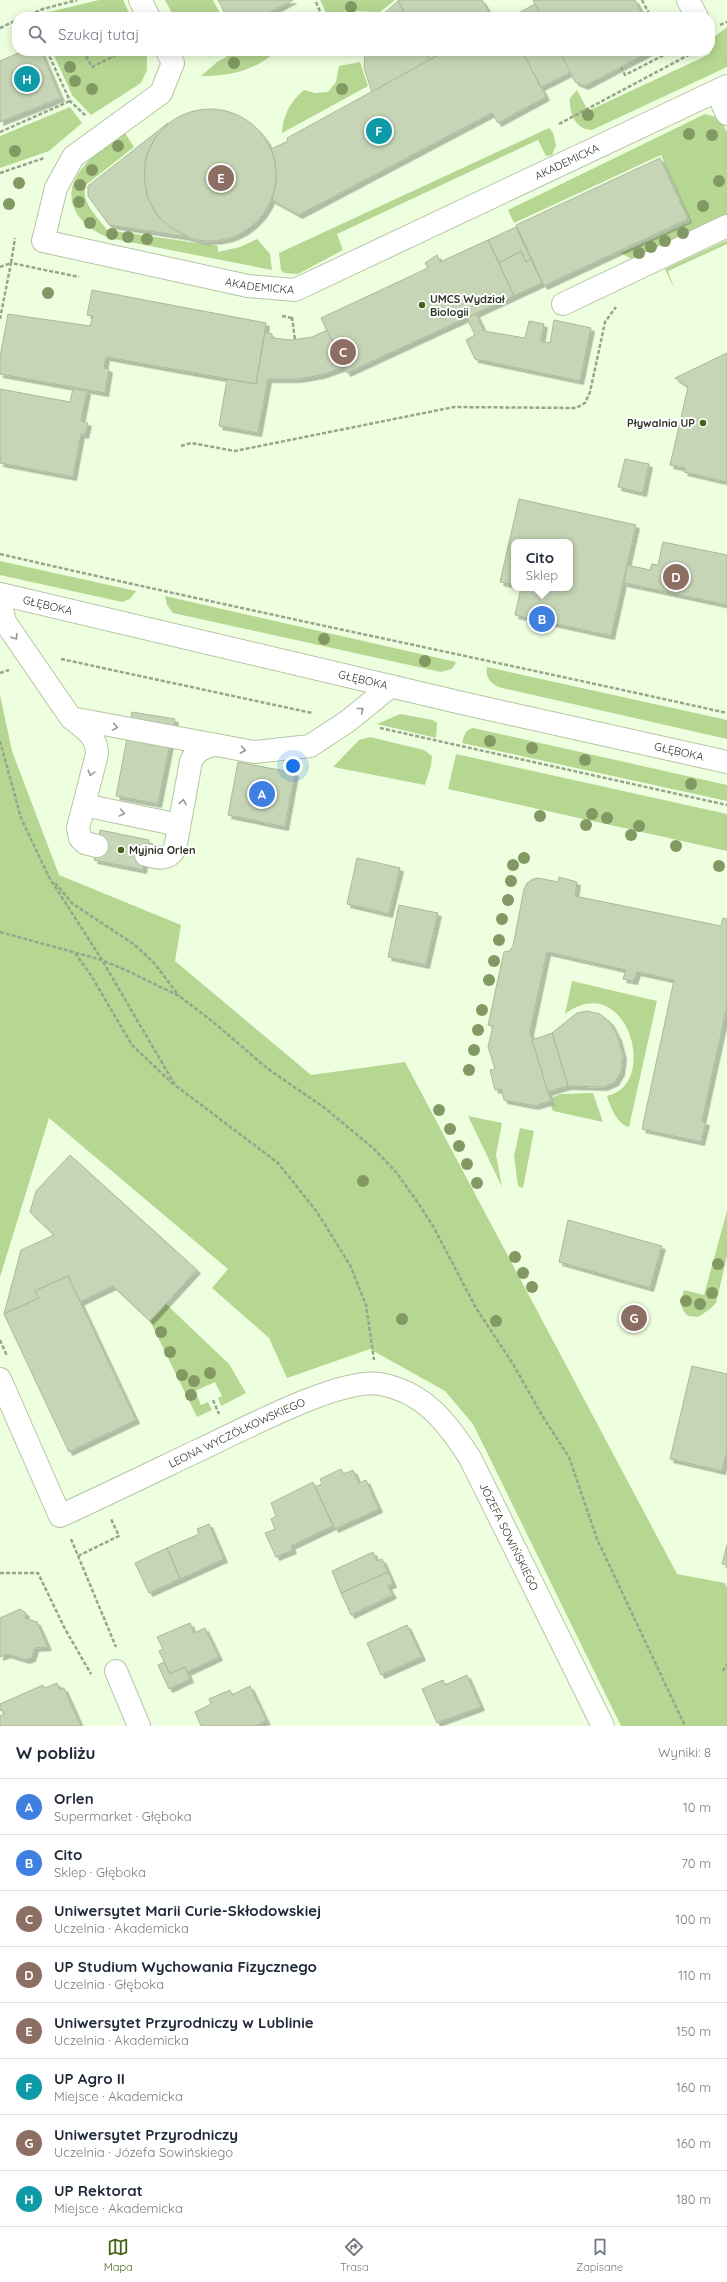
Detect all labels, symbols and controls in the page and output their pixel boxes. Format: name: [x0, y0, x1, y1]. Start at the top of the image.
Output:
search box: [12, 12, 715, 56]
icon: search: [26, 23, 48, 45]
text: Szukaj tutaj: [58, 25, 139, 44]
pin: H: [14, 64, 40, 94]
pin: F: [366, 116, 392, 146]
street label: AKADEMICKA: [532, 141, 601, 183]
pin: E: [208, 163, 234, 193]
street label: AKADEMICKA: [224, 274, 295, 297]
place label: UMCS Wydział Biologii: [430, 292, 506, 319]
marker: UMCS Wydział Biologii: [417, 300, 427, 310]
pin: C: [330, 337, 356, 367]
place label: Pływalnia UP: [627, 416, 695, 430]
marker: Pływalnia UP: [698, 418, 708, 428]
popup: [511, 539, 573, 591]
text: Cito: [526, 548, 554, 567]
pin: D: [663, 562, 689, 592]
text: Sklep: [526, 567, 558, 583]
street label: GŁĘBOKA: [21, 593, 74, 618]
pin: B: [529, 604, 555, 634]
one-way arrow: [10, 633, 17, 640]
street label: GŁĘBOKA: [337, 667, 389, 692]
one-way arrow: [357, 708, 364, 715]
one-way arrow: [112, 722, 118, 730]
street label: GŁĘBOKA: [653, 739, 705, 764]
one-way arrow: [240, 746, 246, 754]
your location: [283, 756, 303, 776]
one-way arrow: [88, 770, 96, 777]
pin: A: [249, 779, 275, 809]
one-way arrow: [179, 799, 187, 805]
one-way arrow: [119, 808, 125, 816]
place label: Myjnia Orlen: [129, 843, 196, 857]
marker: Myjnia Orlen: [116, 845, 126, 855]
pin: G: [621, 1303, 647, 1333]
street label: LEONA WYCZÓŁKOWSKIEGO: [166, 1395, 307, 1471]
street label: JÓZEFA SOWIŃSKIEGO: [476, 1480, 542, 1593]
text: W pobliżu: [16, 1742, 96, 1763]
text: Wyniki: 8: [658, 1744, 711, 1760]
text: Orlen: [54, 1789, 94, 1808]
text: A: [25, 1799, 33, 1815]
text: 10 m: [683, 1799, 711, 1815]
text: Supermarket · Głęboka: [54, 1808, 192, 1824]
text: Cito: [54, 1845, 82, 1864]
text: B: [25, 1855, 33, 1871]
text: 70 m: [681, 1855, 711, 1871]
text: Sklep · Głęboka: [54, 1864, 146, 1880]
text: Uniwersytet Marii Curie-Skłodowskiej: [54, 1901, 321, 1920]
text: C: [25, 1911, 33, 1927]
text: 100 m: [675, 1911, 711, 1927]
text: Uczelnia · Akademicka: [54, 1920, 189, 1936]
text: UP Studium Wychowania Fizycznego: [54, 1957, 317, 1976]
text: D: [24, 1967, 34, 1983]
text: 110 m: [678, 1967, 711, 1983]
text: Uczelnia · Głęboka: [54, 1976, 164, 1992]
text: Uniwersytet Przyrodniczy w Lublinie: [54, 2013, 314, 2032]
text: E: [25, 2023, 33, 2039]
text: 150 m: [676, 2023, 711, 2039]
text: Uczelnia · Akademicka: [54, 2032, 189, 2048]
text: UP Agro II: [54, 2069, 125, 2088]
text: F: [25, 2079, 33, 2095]
text: 160 m: [676, 2079, 711, 2095]
text: Miejsce · Akademicka: [54, 2088, 183, 2104]
text: Uniwersytet Przyrodniczy: [54, 2125, 238, 2144]
text: G: [24, 2135, 34, 2151]
text: 160 m: [676, 2135, 711, 2151]
text: Uczelnia · Józefa Sowińskiego: [54, 2144, 233, 2160]
text: UP Rektorat: [54, 2181, 143, 2200]
text: H: [24, 2191, 34, 2207]
text: 180 m: [676, 2191, 711, 2207]
text: Miejsce · Akademicka: [54, 2200, 183, 2216]
tab: Mapa: [104, 2236, 133, 2274]
tab: Trasa: [340, 2236, 369, 2274]
tab: Zapisane: [576, 2236, 623, 2274]

